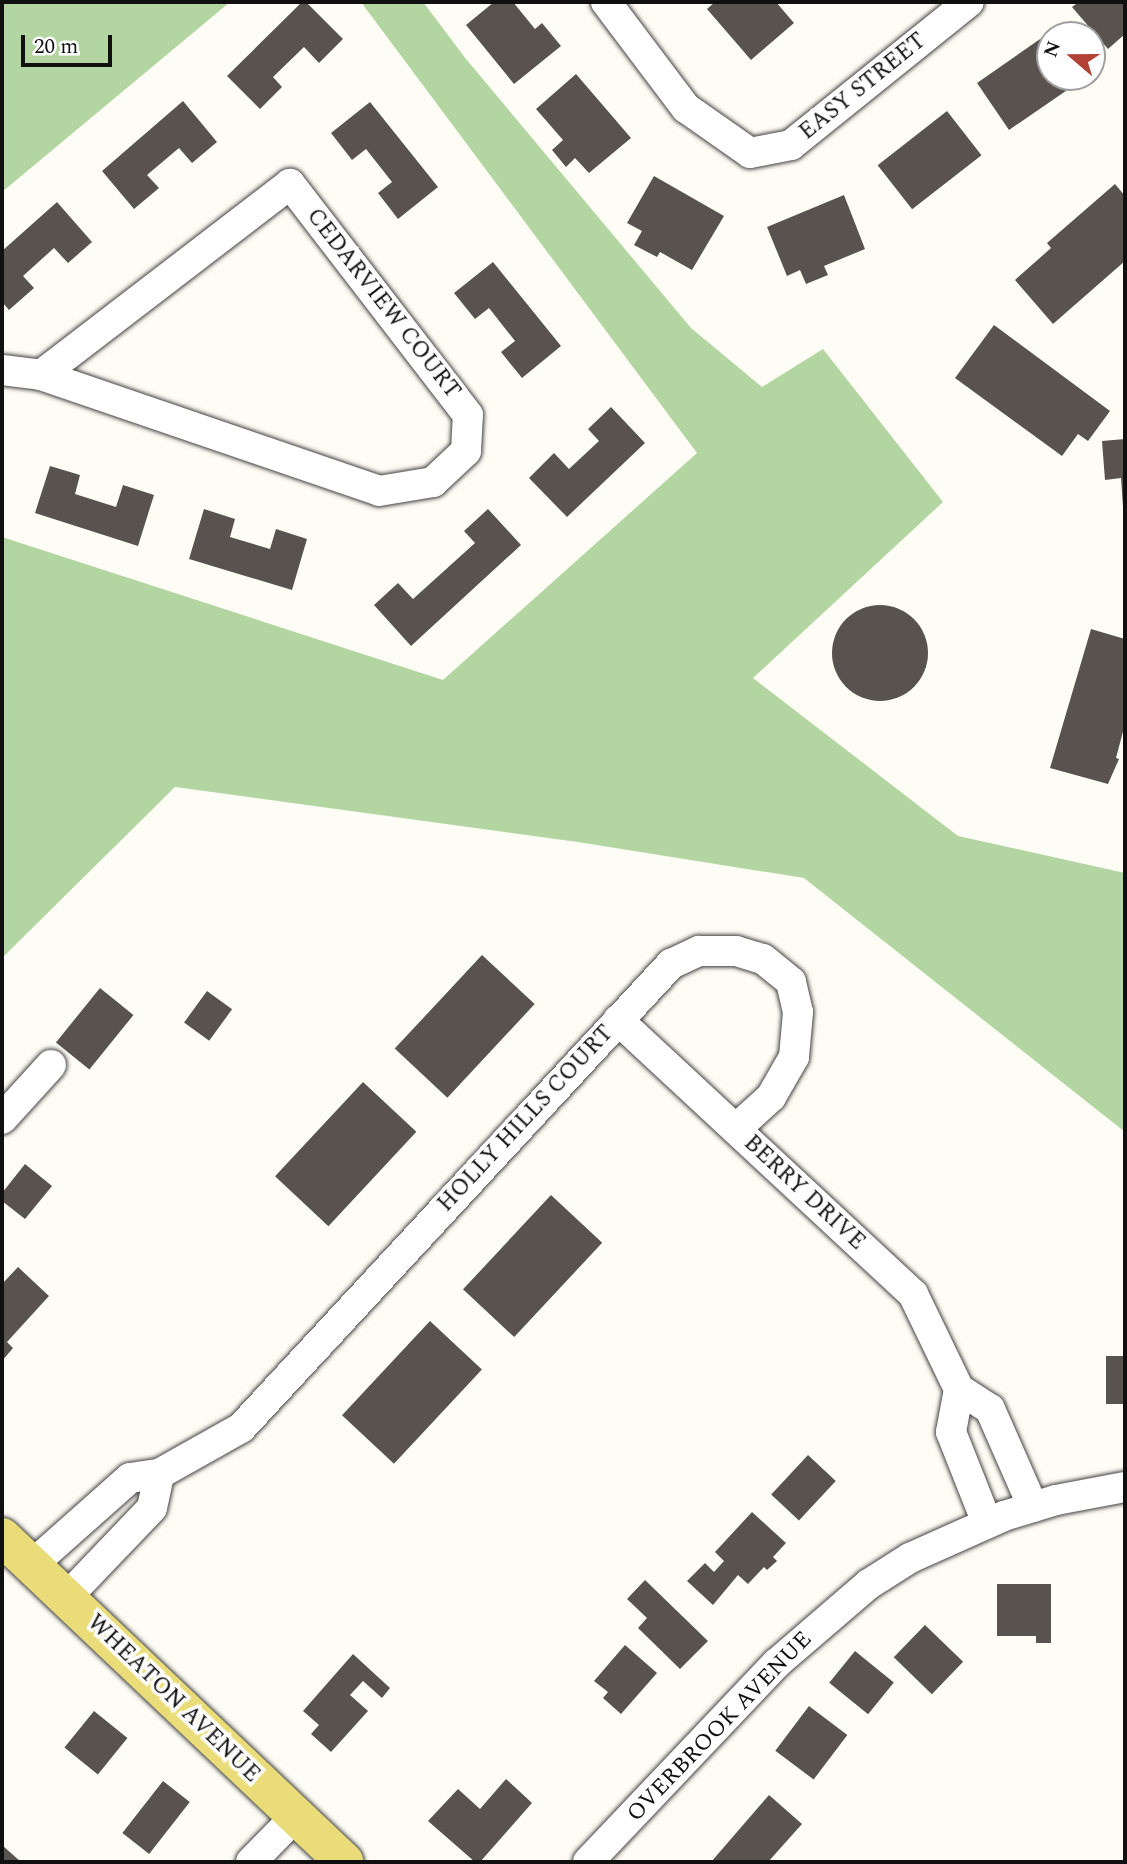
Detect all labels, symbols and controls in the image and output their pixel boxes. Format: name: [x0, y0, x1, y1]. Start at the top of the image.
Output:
scale bar: [24, 21, 116, 65]
north arrow: [1036, 21, 1106, 91]
street label: EASY STREET: [794, 28, 932, 146]
text: 20 m: [34, 31, 78, 63]
text: N: [1036, 37, 1069, 62]
street label: CEDARVIEW COURT: [300, 203, 466, 405]
street label: HOLLY HILLS COURT: [432, 1020, 620, 1218]
street label: BERRY DRIVE: [737, 1130, 871, 1256]
street label: WHEATON AVENUE: [81, 1609, 265, 1789]
street label: OVERBROOK AVENUE: [622, 1626, 818, 1828]

